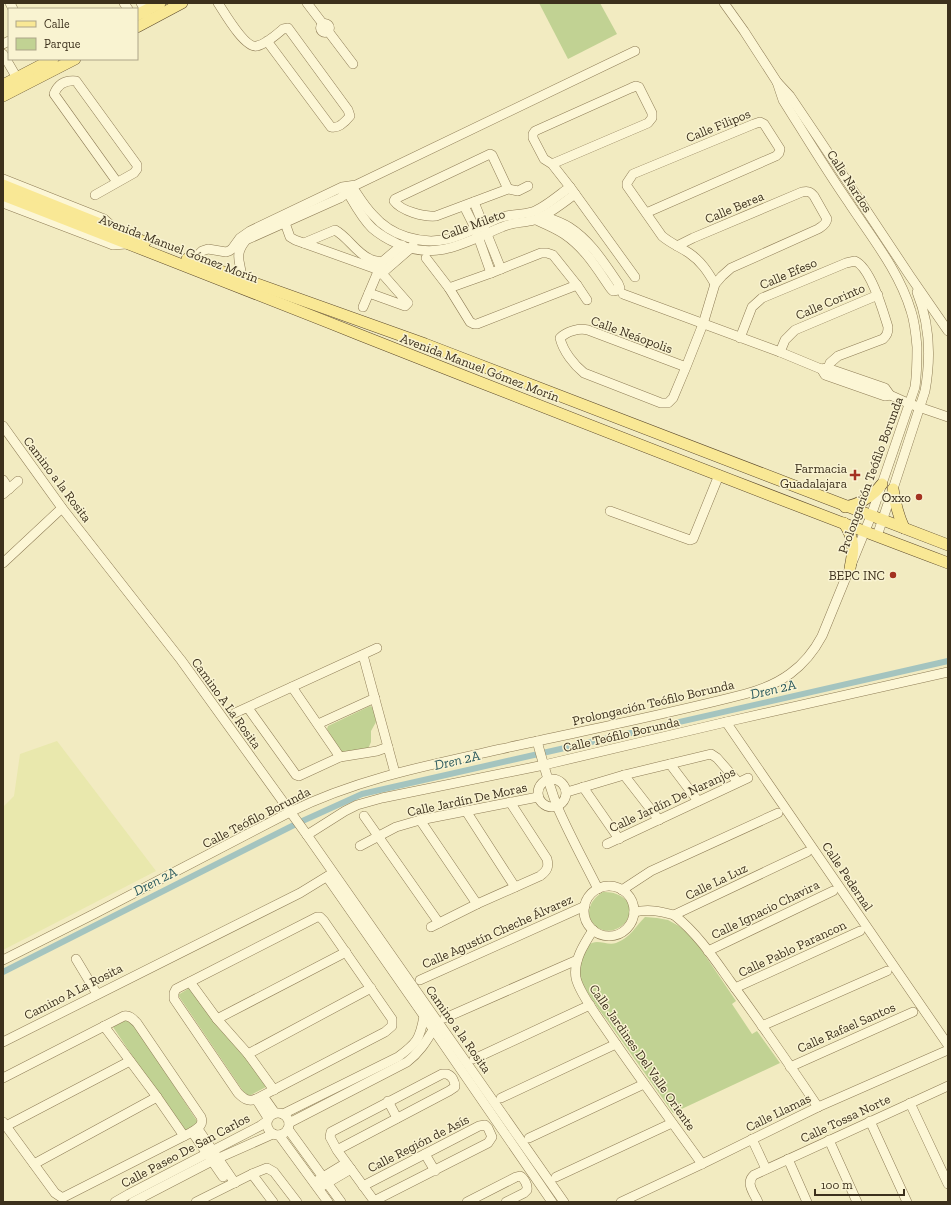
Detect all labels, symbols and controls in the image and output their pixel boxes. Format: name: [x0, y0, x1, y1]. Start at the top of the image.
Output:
legend: [8, 8, 138, 60]
text: Calle: [44, 17, 70, 31]
text: Parque: [44, 37, 81, 51]
street label: Calle Filipos: [684, 106, 753, 145]
street label: Calle Nardos: [824, 147, 875, 215]
street label: Calle Berea: [703, 188, 767, 227]
street label: Calle Mileto: [439, 206, 507, 243]
street label: Avenida Manuel Gómez Morín: [97, 211, 261, 286]
street label: Calle Efeso: [757, 255, 819, 292]
street label: Calle Corinto: [793, 280, 867, 323]
street label: Calle Neáopolis: [589, 313, 675, 356]
street label: Avenida Manuel Gómez Morín: [398, 330, 562, 405]
street label: Prolongación Teófilo Borunda: [835, 394, 906, 556]
street label: Camino a la Rosita: [20, 433, 95, 526]
place label: Farmacia Guadalajara: [780, 461, 848, 492]
marker: Farmacia Guadalajara: [850, 470, 860, 480]
place label: Oxxo: [882, 490, 911, 505]
marker: Oxxo: [914, 492, 924, 502]
place label: BEPC INC: [829, 568, 885, 583]
marker: BEPC INC: [888, 570, 898, 580]
street label: Camino A La Rosita: [189, 655, 265, 752]
street label: Prolongación Teófilo Borunda: [571, 676, 736, 728]
water label: Dren 2A: [748, 676, 798, 703]
street label: Calle Teófilo Borunda: [561, 714, 681, 755]
water label: Dren 2A: [432, 747, 482, 774]
street label: Calle Jardín De Naranjos: [607, 763, 738, 836]
street label: Calle Jardín De Moras: [406, 779, 529, 820]
street label: Calle Teófilo Borunda: [200, 783, 313, 851]
street label: Calle Pedernal: [819, 839, 876, 914]
street label: Calle La Luz: [683, 860, 750, 903]
water label: Dren 2A: [131, 863, 180, 900]
street label: Calle Ignacio Chavira: [709, 876, 822, 942]
street label: Calle Agustín Cheche Álvarez: [419, 891, 575, 972]
street label: Calle Pablo Parancon: [736, 917, 849, 980]
street label: Camino A La Rosita: [22, 960, 126, 1023]
street label: Calle Jardines Del Valle Oriente: [586, 981, 699, 1133]
street label: Camino a la Rosita: [423, 983, 495, 1077]
street label: Calle Rafael Santos: [795, 999, 898, 1056]
street label: Calle Llamas: [743, 1090, 814, 1135]
street label: Calle Tossa Norte: [798, 1091, 892, 1146]
street label: Calle Paseo De San Carlos: [118, 1110, 252, 1191]
street label: Calle Región de Asís: [365, 1111, 472, 1175]
scale bar: [815, 1171, 904, 1197]
text: 100 m: [821, 1178, 853, 1192]

